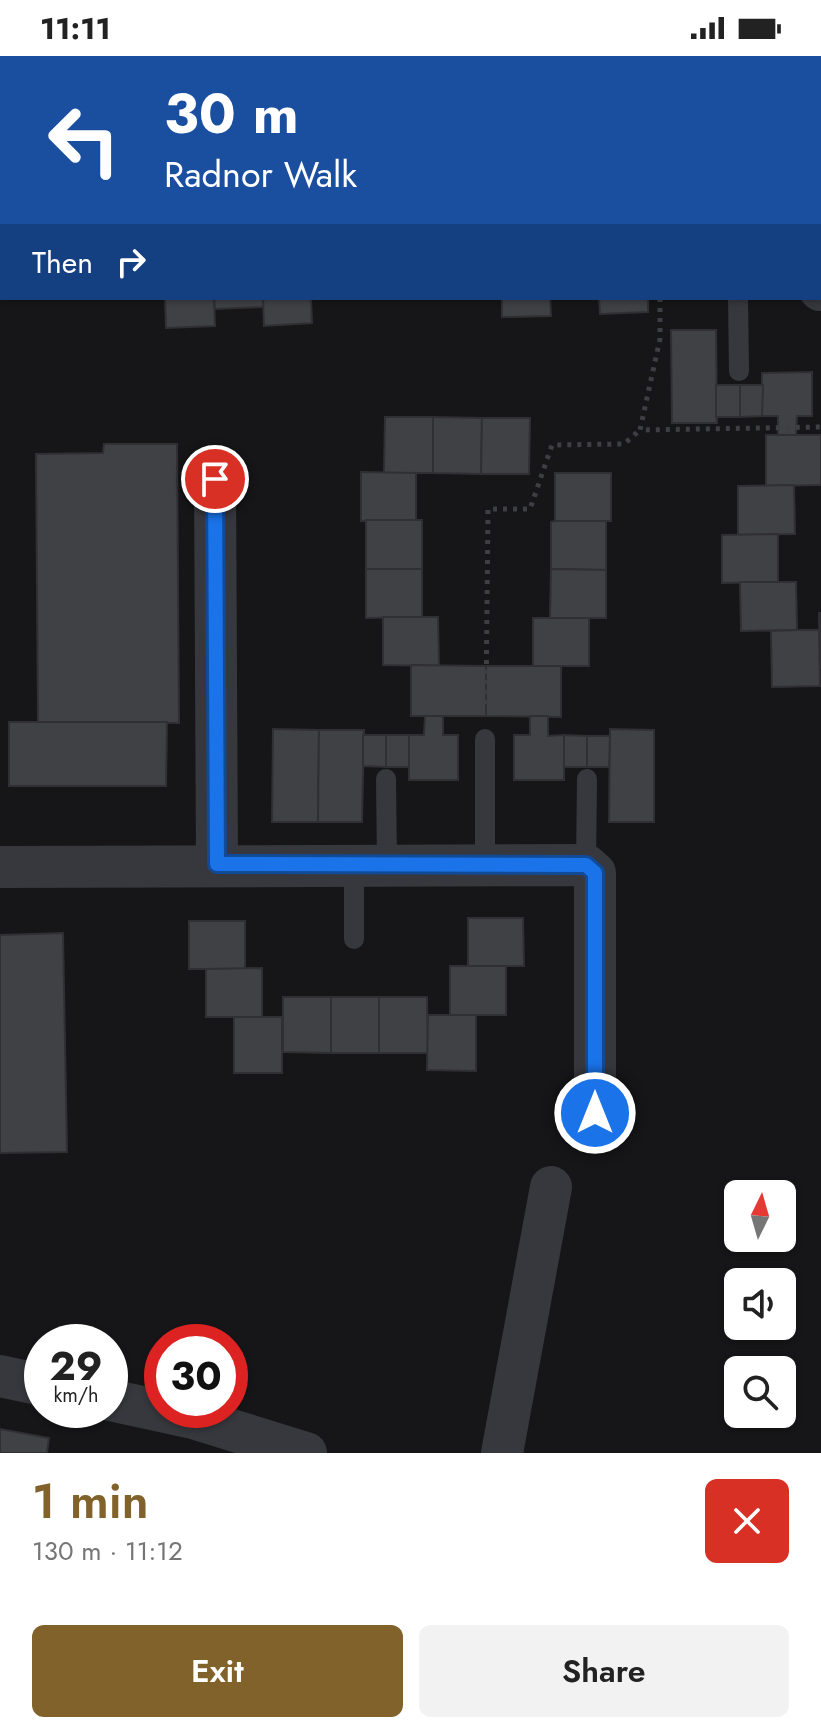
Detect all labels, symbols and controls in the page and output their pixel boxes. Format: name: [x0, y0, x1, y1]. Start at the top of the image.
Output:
text: 11:11: [40, 7, 111, 50]
text: 30 m: [164, 73, 299, 154]
icon: left: [32, 88, 136, 192]
text: Radnor Walk: [164, 148, 357, 200]
icon: right: [109, 240, 153, 284]
text: Then: [32, 241, 93, 284]
pin: [181, 445, 249, 513]
icon: arrive: [193, 457, 237, 501]
position arrow: [553, 1071, 637, 1155]
north arrow: [724, 1180, 796, 1252]
map controls: [724, 1180, 796, 1428]
button: sound: [724, 1268, 796, 1340]
speed limit sign: 30: [144, 1324, 248, 1428]
text: 29: [50, 1337, 103, 1395]
button: search: [724, 1356, 796, 1428]
text: km/h: [53, 1381, 99, 1410]
text: 1 min: [32, 1467, 149, 1536]
button: close: [705, 1479, 789, 1563]
text: 130 m · 11:12: [32, 1532, 183, 1570]
button: Exit: [32, 1625, 403, 1717]
button: Share: [419, 1625, 789, 1717]

